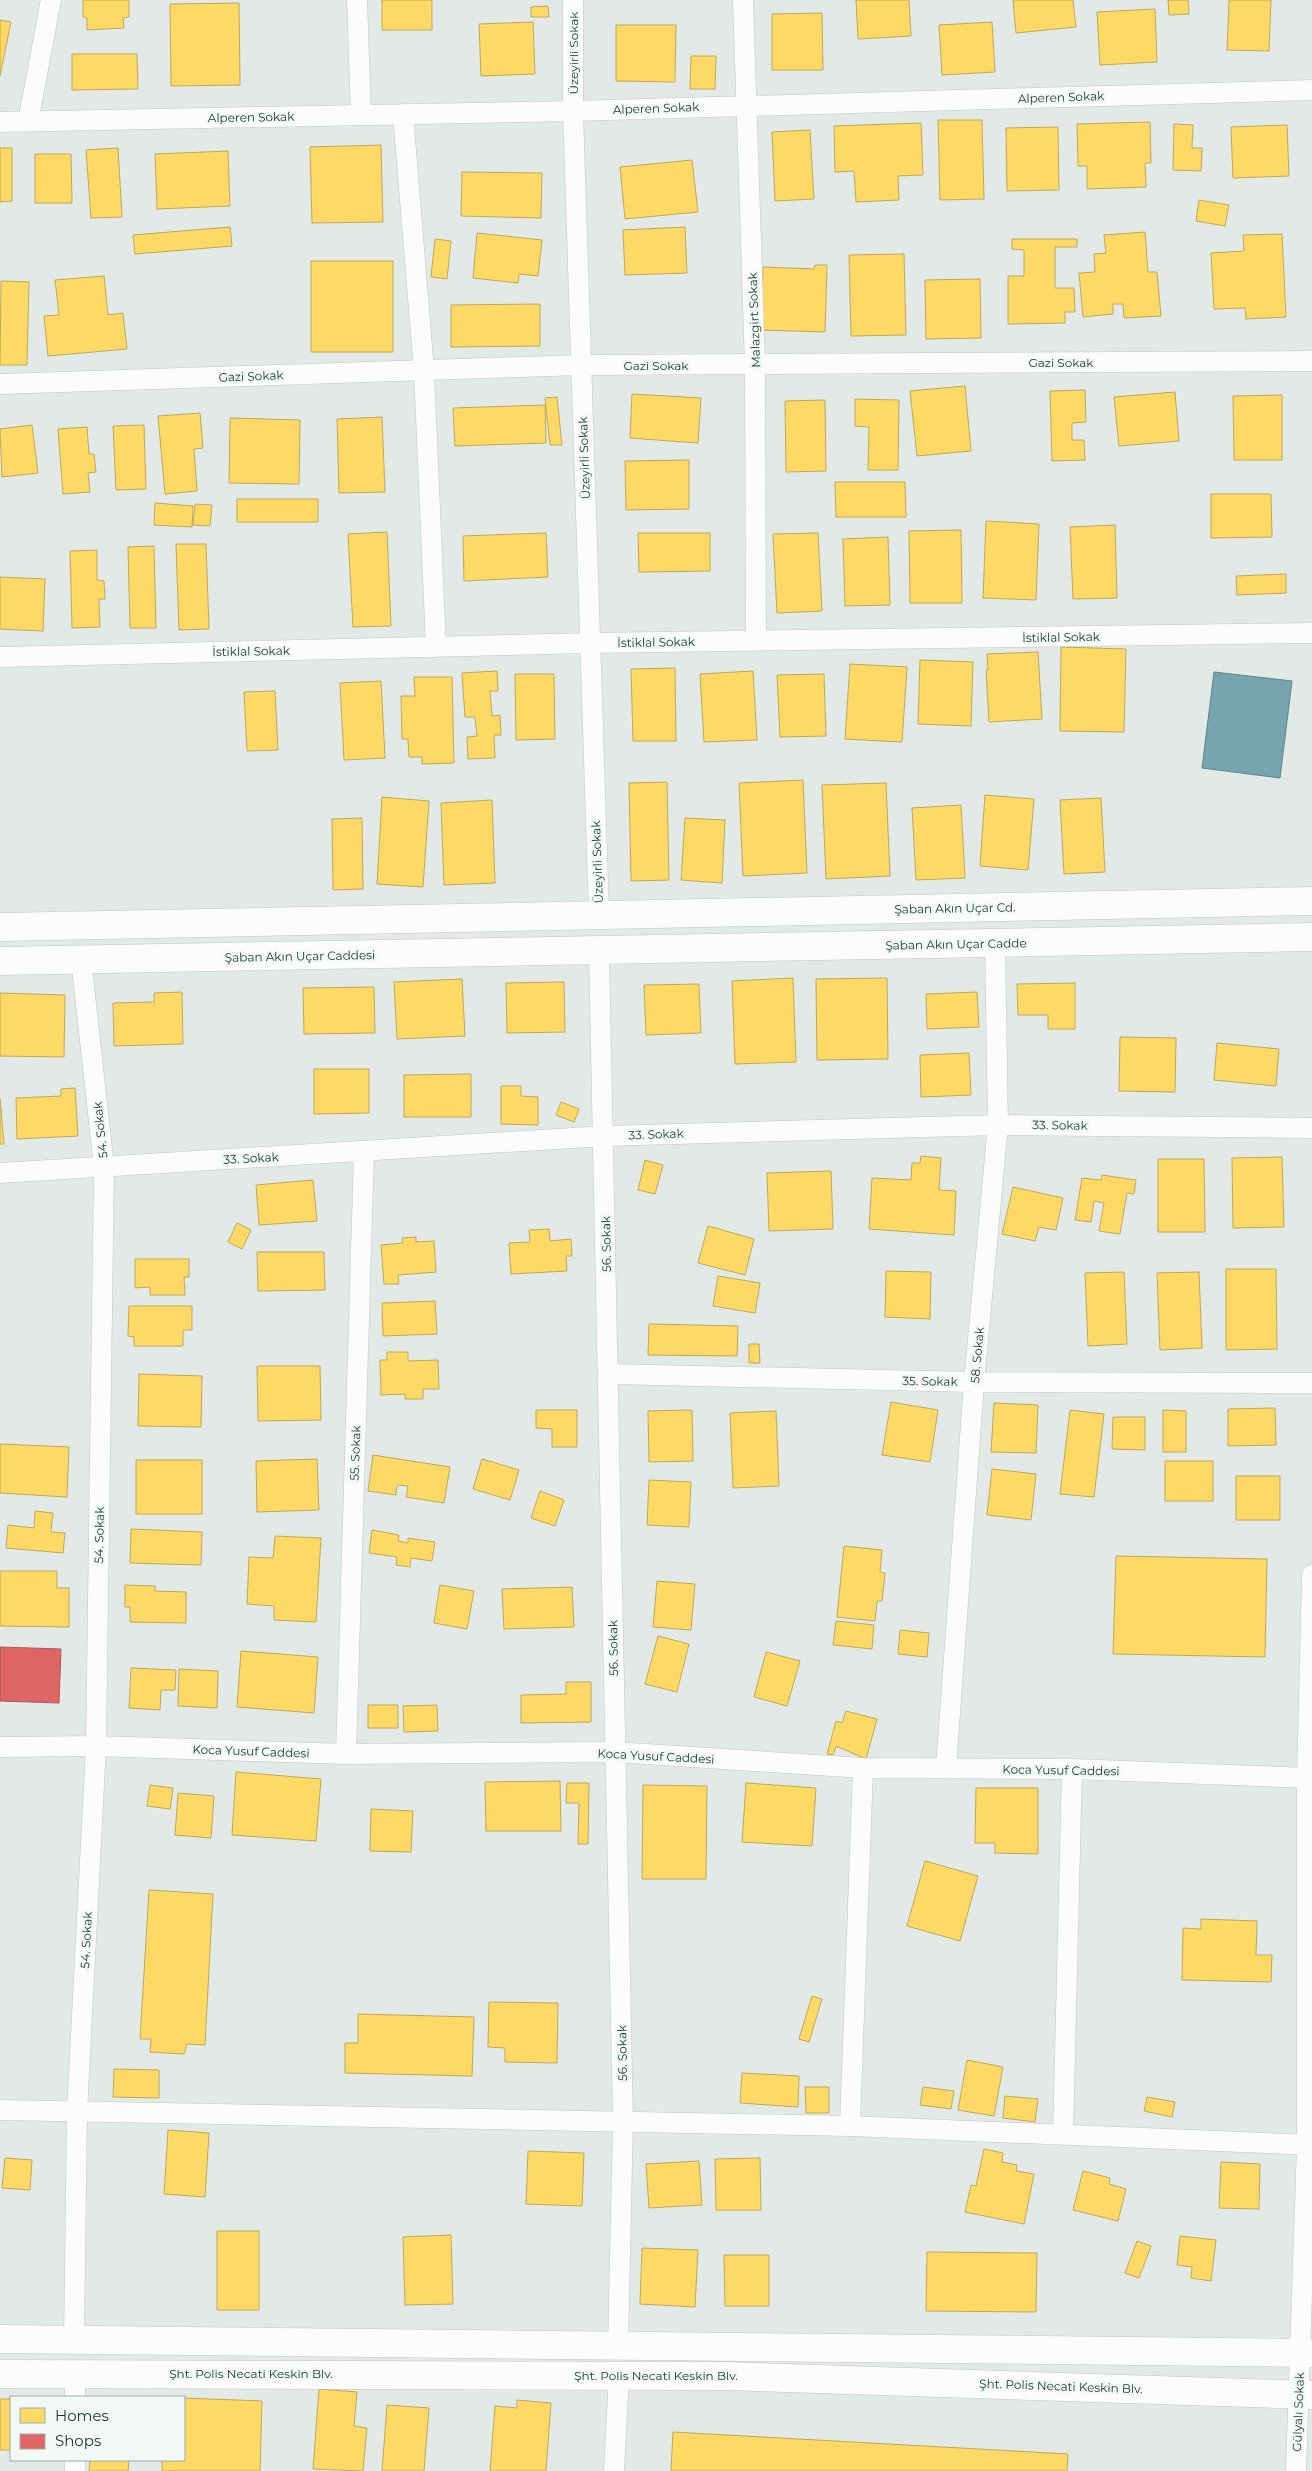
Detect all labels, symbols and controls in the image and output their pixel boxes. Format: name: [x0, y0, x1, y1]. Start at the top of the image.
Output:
street label: Üzeyirli Sokak: [566, 11, 581, 94]
street label: Alperen Sokak: [1017, 88, 1105, 106]
street label: Alperen Sokak: [612, 99, 700, 117]
street label: Alperen Sokak: [208, 109, 295, 125]
street label: Malazgirt Sokak: [745, 271, 763, 368]
street label: Gazi Sokak: [1028, 355, 1094, 370]
street label: Gazi Sokak: [623, 358, 689, 373]
street label: Gazi Sokak: [218, 367, 285, 385]
street label: Üzeyirli Sokak: [575, 415, 593, 500]
street label: İstiklal Sokak: [1022, 629, 1101, 645]
street label: İstiklal Sokak: [617, 634, 696, 650]
street label: İstiklal Sokak: [212, 643, 291, 659]
street label: Üzeyirli Sokak: [588, 819, 606, 904]
street label: Şaban Akın Uçar Cd.: [894, 899, 1016, 917]
street label: Şaban Akın Uçar Cadde: [885, 935, 1027, 953]
street label: Şaban Akın Uçar Caddesi: [225, 947, 375, 965]
street label: 54. Sokak: [89, 1100, 110, 1159]
street label: 33. Sokak: [1032, 1117, 1089, 1133]
street label: 33. Sokak: [628, 1126, 685, 1142]
street label: 33. Sokak: [223, 1149, 280, 1167]
street label: 56. Sokak: [598, 1215, 614, 1272]
street label: 58. Sokak: [967, 1325, 987, 1384]
street label: 35. Sokak: [902, 1373, 959, 1389]
street label: 55. Sokak: [347, 1424, 363, 1481]
street label: 54. Sokak: [91, 1506, 107, 1564]
street label: 56. Sokak: [605, 1619, 621, 1676]
street label: Koca Yusuf Caddesi: [192, 1741, 310, 1761]
street label: Koca Yusuf Caddesi: [597, 1745, 715, 1767]
street label: Koca Yusuf Caddesi: [1002, 1761, 1120, 1779]
street label: 54. Sokak: [77, 1910, 95, 1969]
street label: 56. Sokak: [614, 2024, 630, 2081]
street label: Şht. Polis Necati Keskin Blv.: [169, 2366, 333, 2381]
street label: Şht. Polis Necati Keskin Blv.: [574, 2368, 738, 2383]
street label: Gülyalı Sokak: [1289, 2371, 1307, 2452]
street label: Şht. Polis Necati Keskin Blv.: [979, 2376, 1143, 2396]
legend: [10, 2396, 185, 2461]
text: Homes: [55, 2406, 109, 2425]
text: Shops: [55, 2431, 101, 2450]

